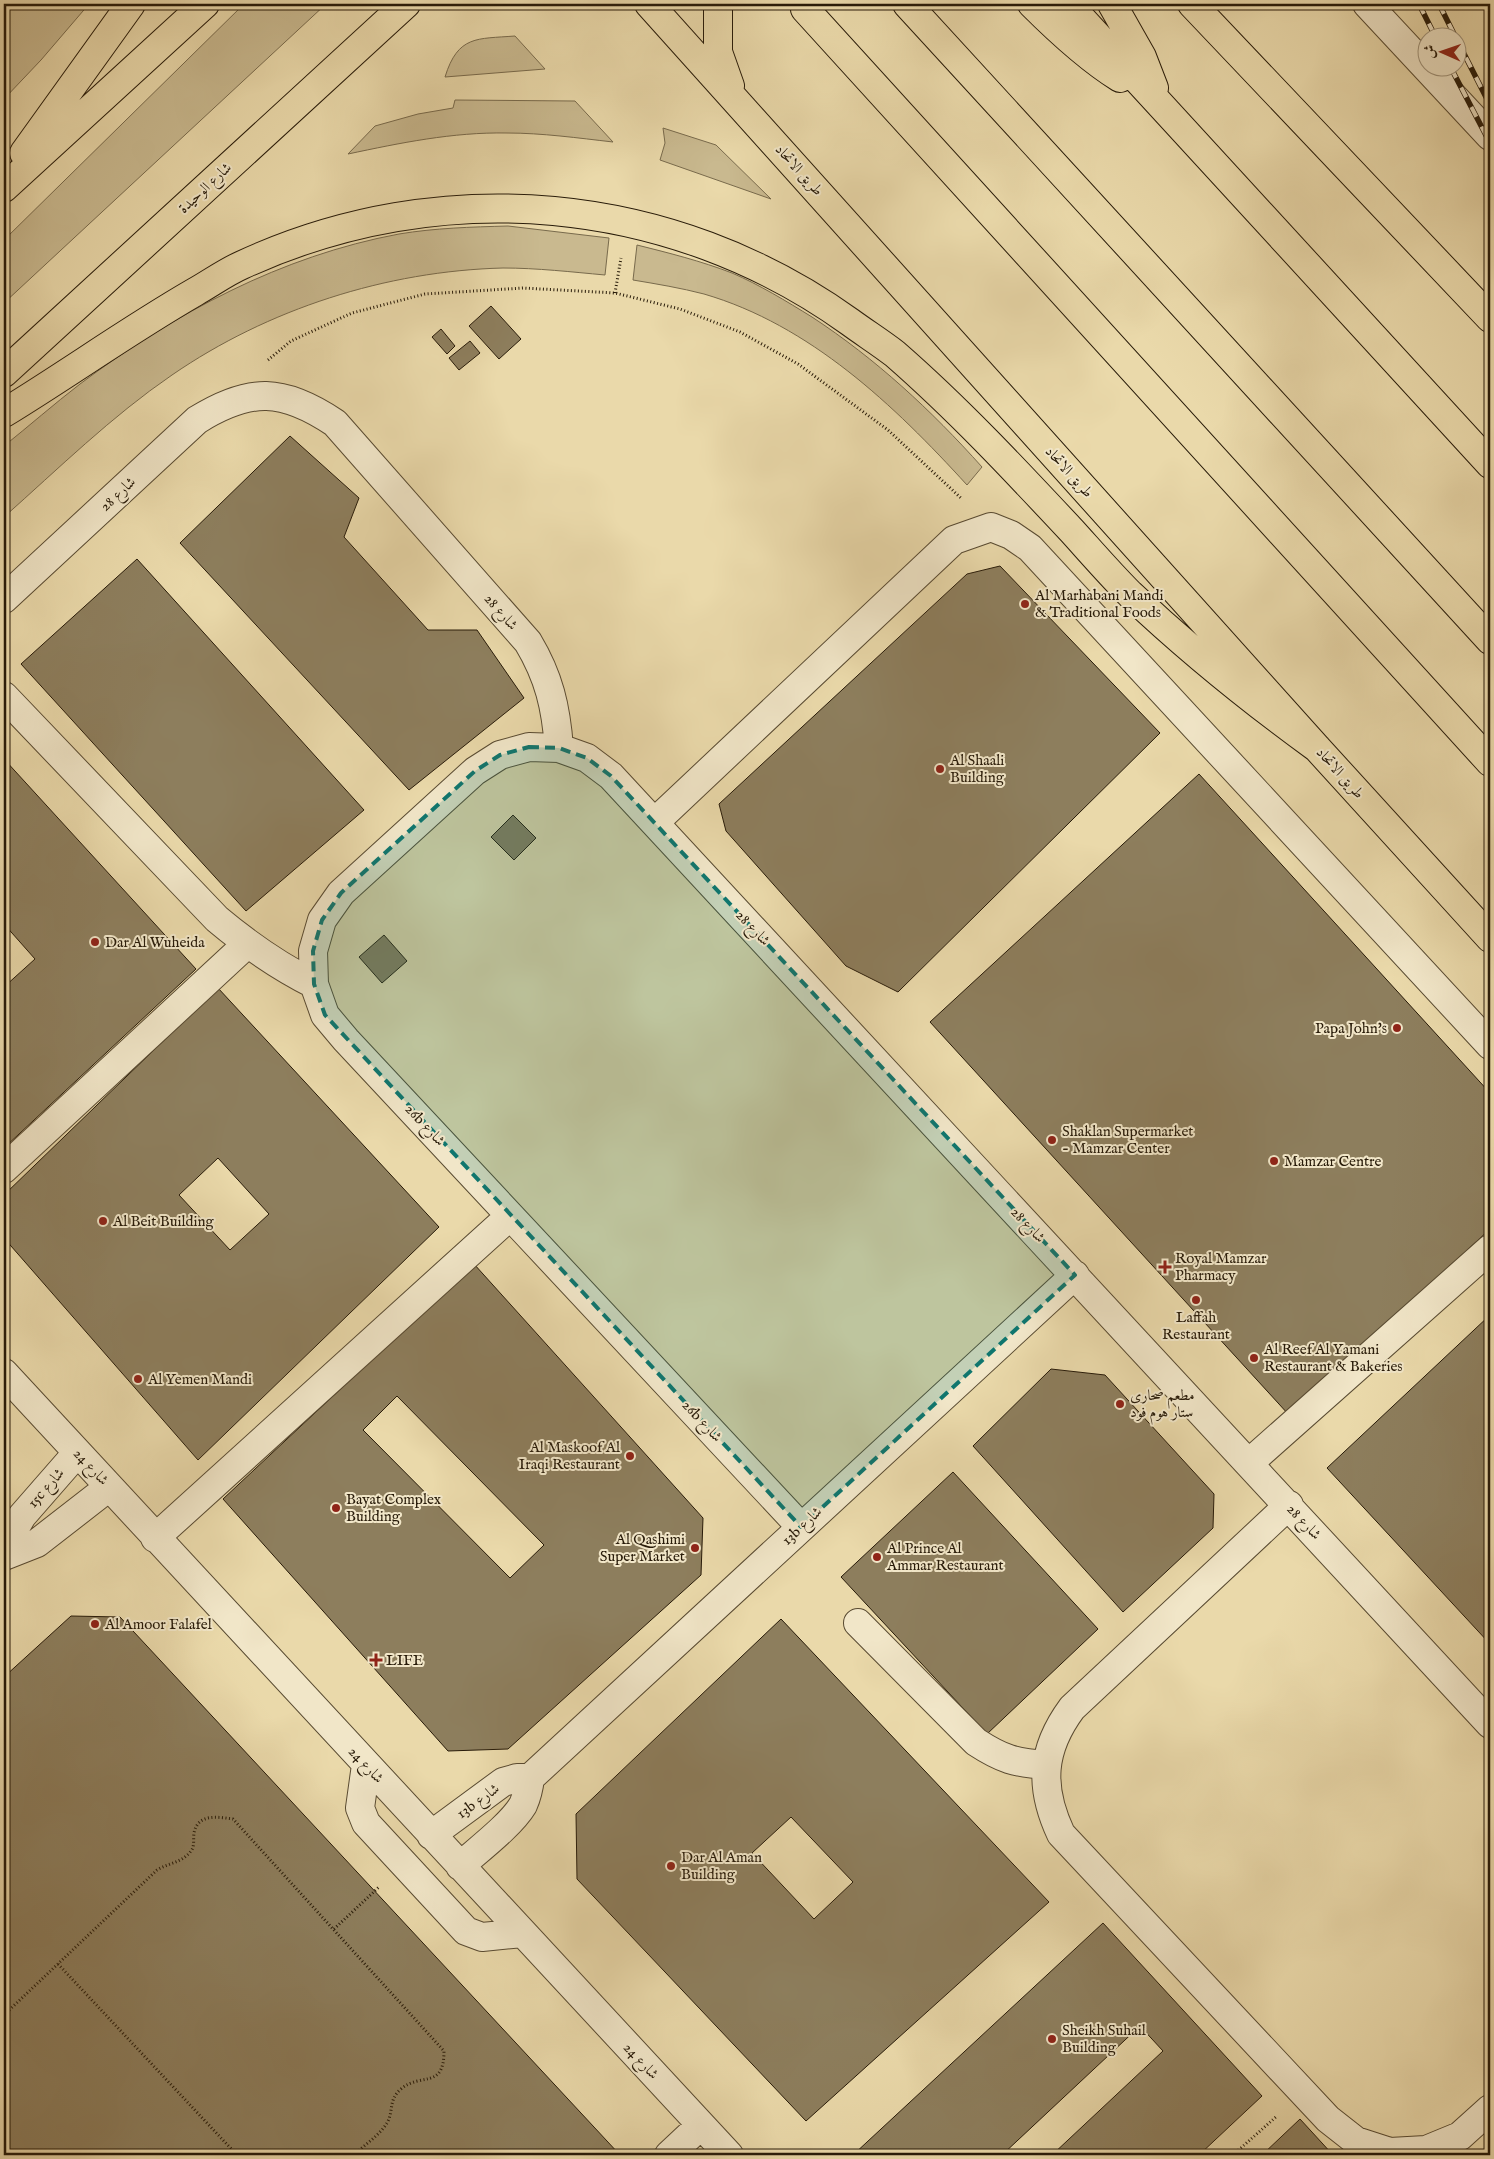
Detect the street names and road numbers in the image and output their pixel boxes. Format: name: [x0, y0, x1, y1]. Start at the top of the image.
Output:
street label: طريق الاتحاد: [771, 140, 827, 200]
street label: شارع الوحيدة: [174, 158, 238, 220]
street label: طريق الاتحاد: [1041, 442, 1097, 502]
street label: شارع 28: [96, 473, 142, 518]
street label: شارع 28: [478, 590, 522, 636]
street label: طريق الاتحاد: [1312, 743, 1368, 803]
street label: شارع 28: [729, 906, 774, 952]
street label: 26b شارع: [399, 1100, 449, 1152]
street label: شارع 28: [1004, 1203, 1049, 1249]
street label: 26b شارع: [676, 1396, 726, 1448]
street label: شارع 24: [67, 1445, 113, 1492]
street label: 15c شارع: [23, 1464, 71, 1514]
street label: شارع 28: [1280, 1500, 1325, 1546]
street label: 13b شارع: [778, 1502, 828, 1552]
street label: شارع 24: [342, 1743, 388, 1790]
street label: 13b شارع: [453, 1779, 505, 1825]
street label: شارع 24: [617, 2039, 663, 2086]

